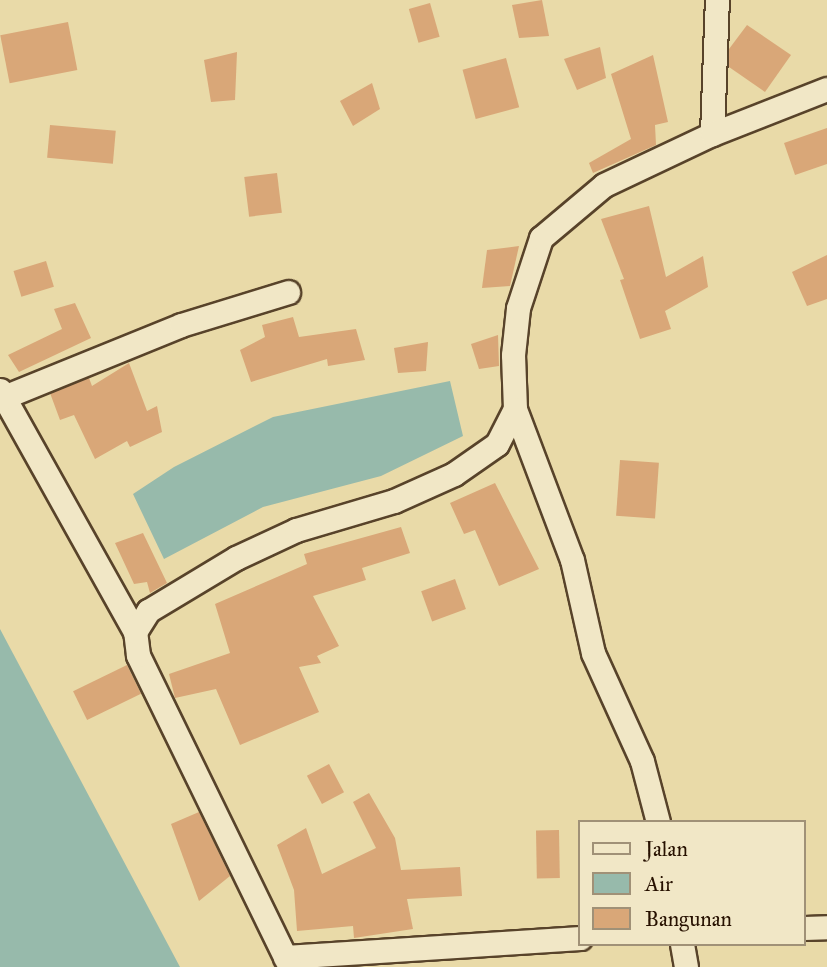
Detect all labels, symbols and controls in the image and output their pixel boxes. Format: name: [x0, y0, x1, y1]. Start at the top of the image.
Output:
legend: [578, 820, 806, 946]
text: Jalan: [645, 836, 688, 862]
text: Air: [645, 871, 673, 897]
text: Bangunan: [645, 906, 732, 932]

